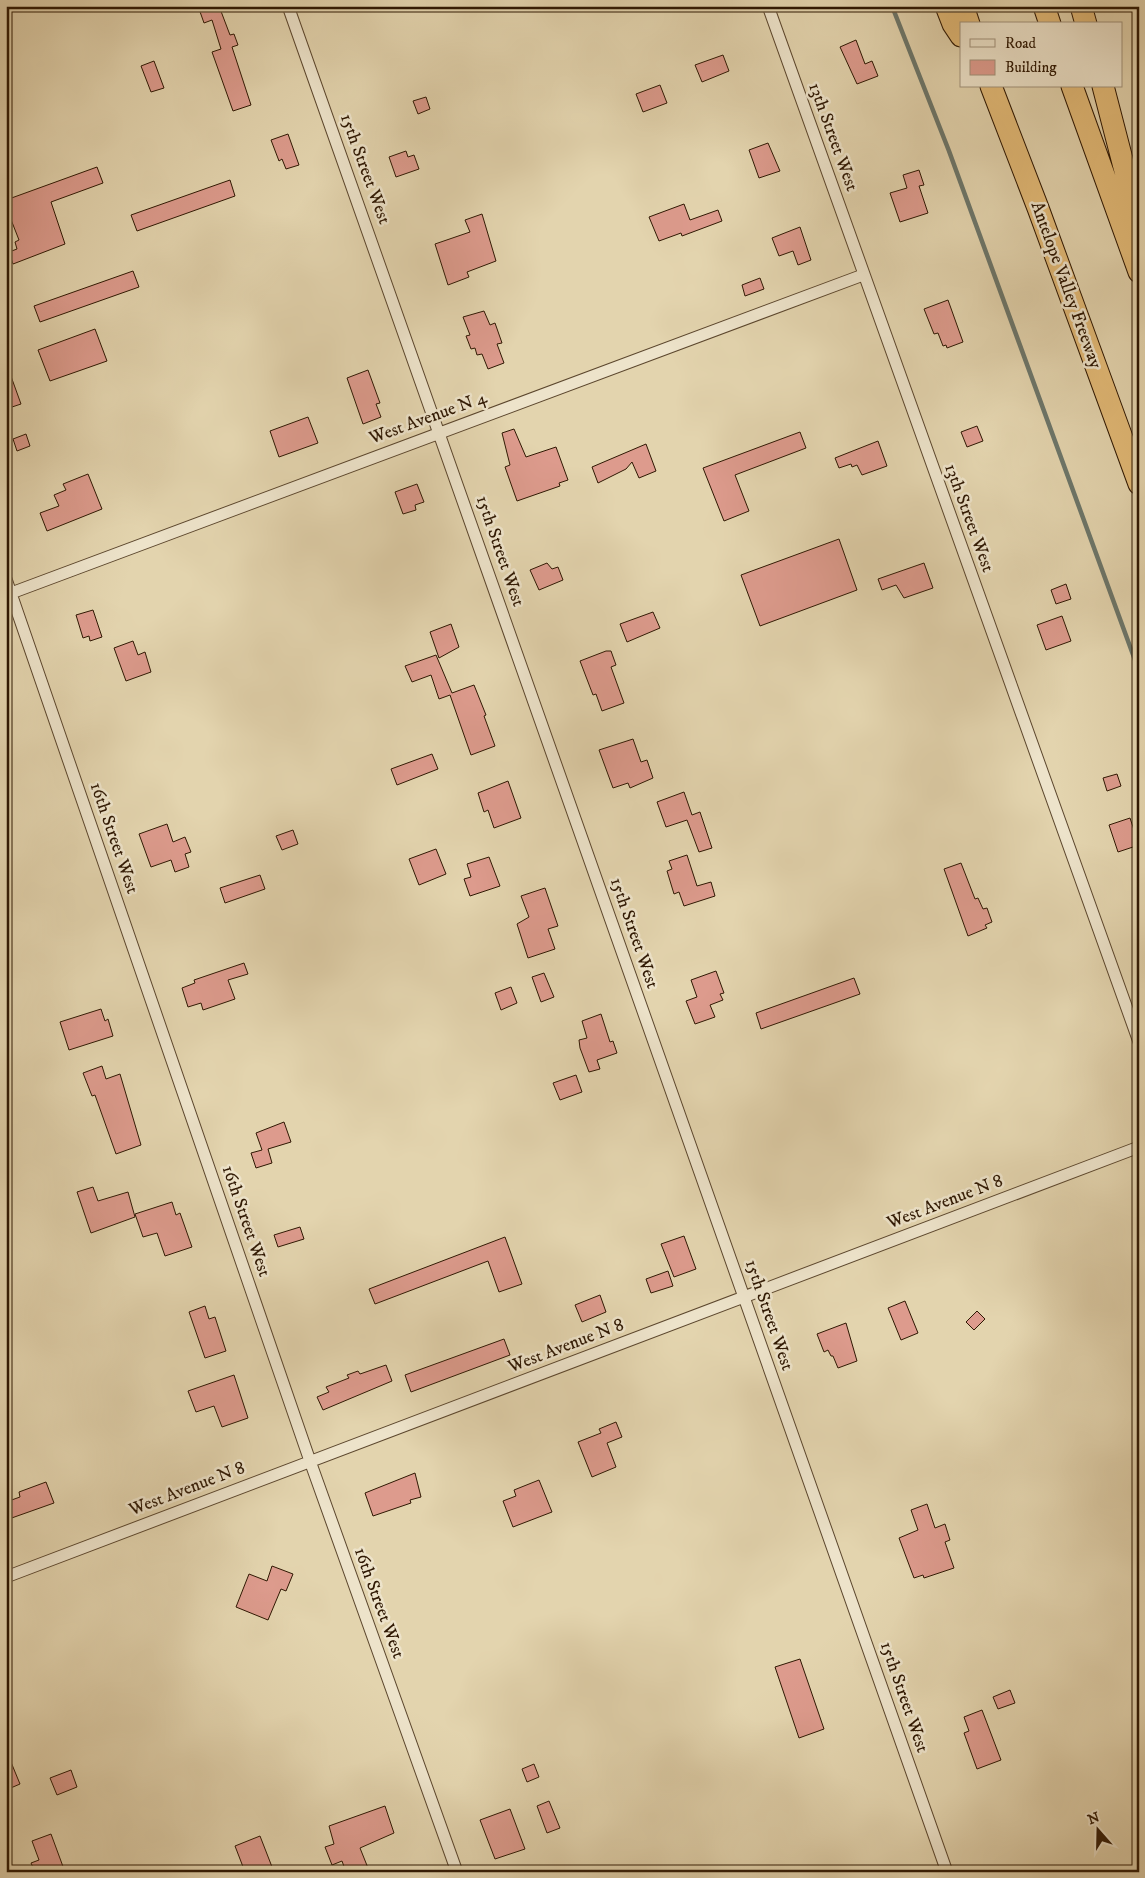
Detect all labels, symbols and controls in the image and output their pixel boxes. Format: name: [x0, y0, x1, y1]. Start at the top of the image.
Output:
legend: [960, 22, 1122, 88]
text: Road: [1005, 34, 1037, 53]
text: Building: [1005, 58, 1057, 77]
street label: 13th Street West: [803, 80, 863, 194]
street label: 15th Street West: [335, 111, 395, 227]
street label: Antelope Valley Freeway: [1026, 198, 1107, 372]
street label: West Avenue N 4: [365, 386, 490, 450]
street label: 13th Street West: [939, 461, 999, 575]
street label: 15th Street West: [471, 493, 529, 610]
street label: 16th Street West: [85, 779, 143, 897]
street label: 15th Street West: [605, 875, 663, 992]
street label: 16th Street West: [217, 1162, 275, 1280]
street label: West Avenue N 8: [883, 1170, 1006, 1235]
street label: 15th Street West: [740, 1257, 798, 1374]
street label: West Avenue N 8: [504, 1314, 627, 1379]
street label: West Avenue N 8: [125, 1457, 248, 1522]
street label: 16th Street West: [349, 1545, 409, 1662]
street label: 15th Street West: [875, 1639, 933, 1756]
north arrow: [1072, 1806, 1122, 1856]
text: N: [1085, 1808, 1103, 1829]

